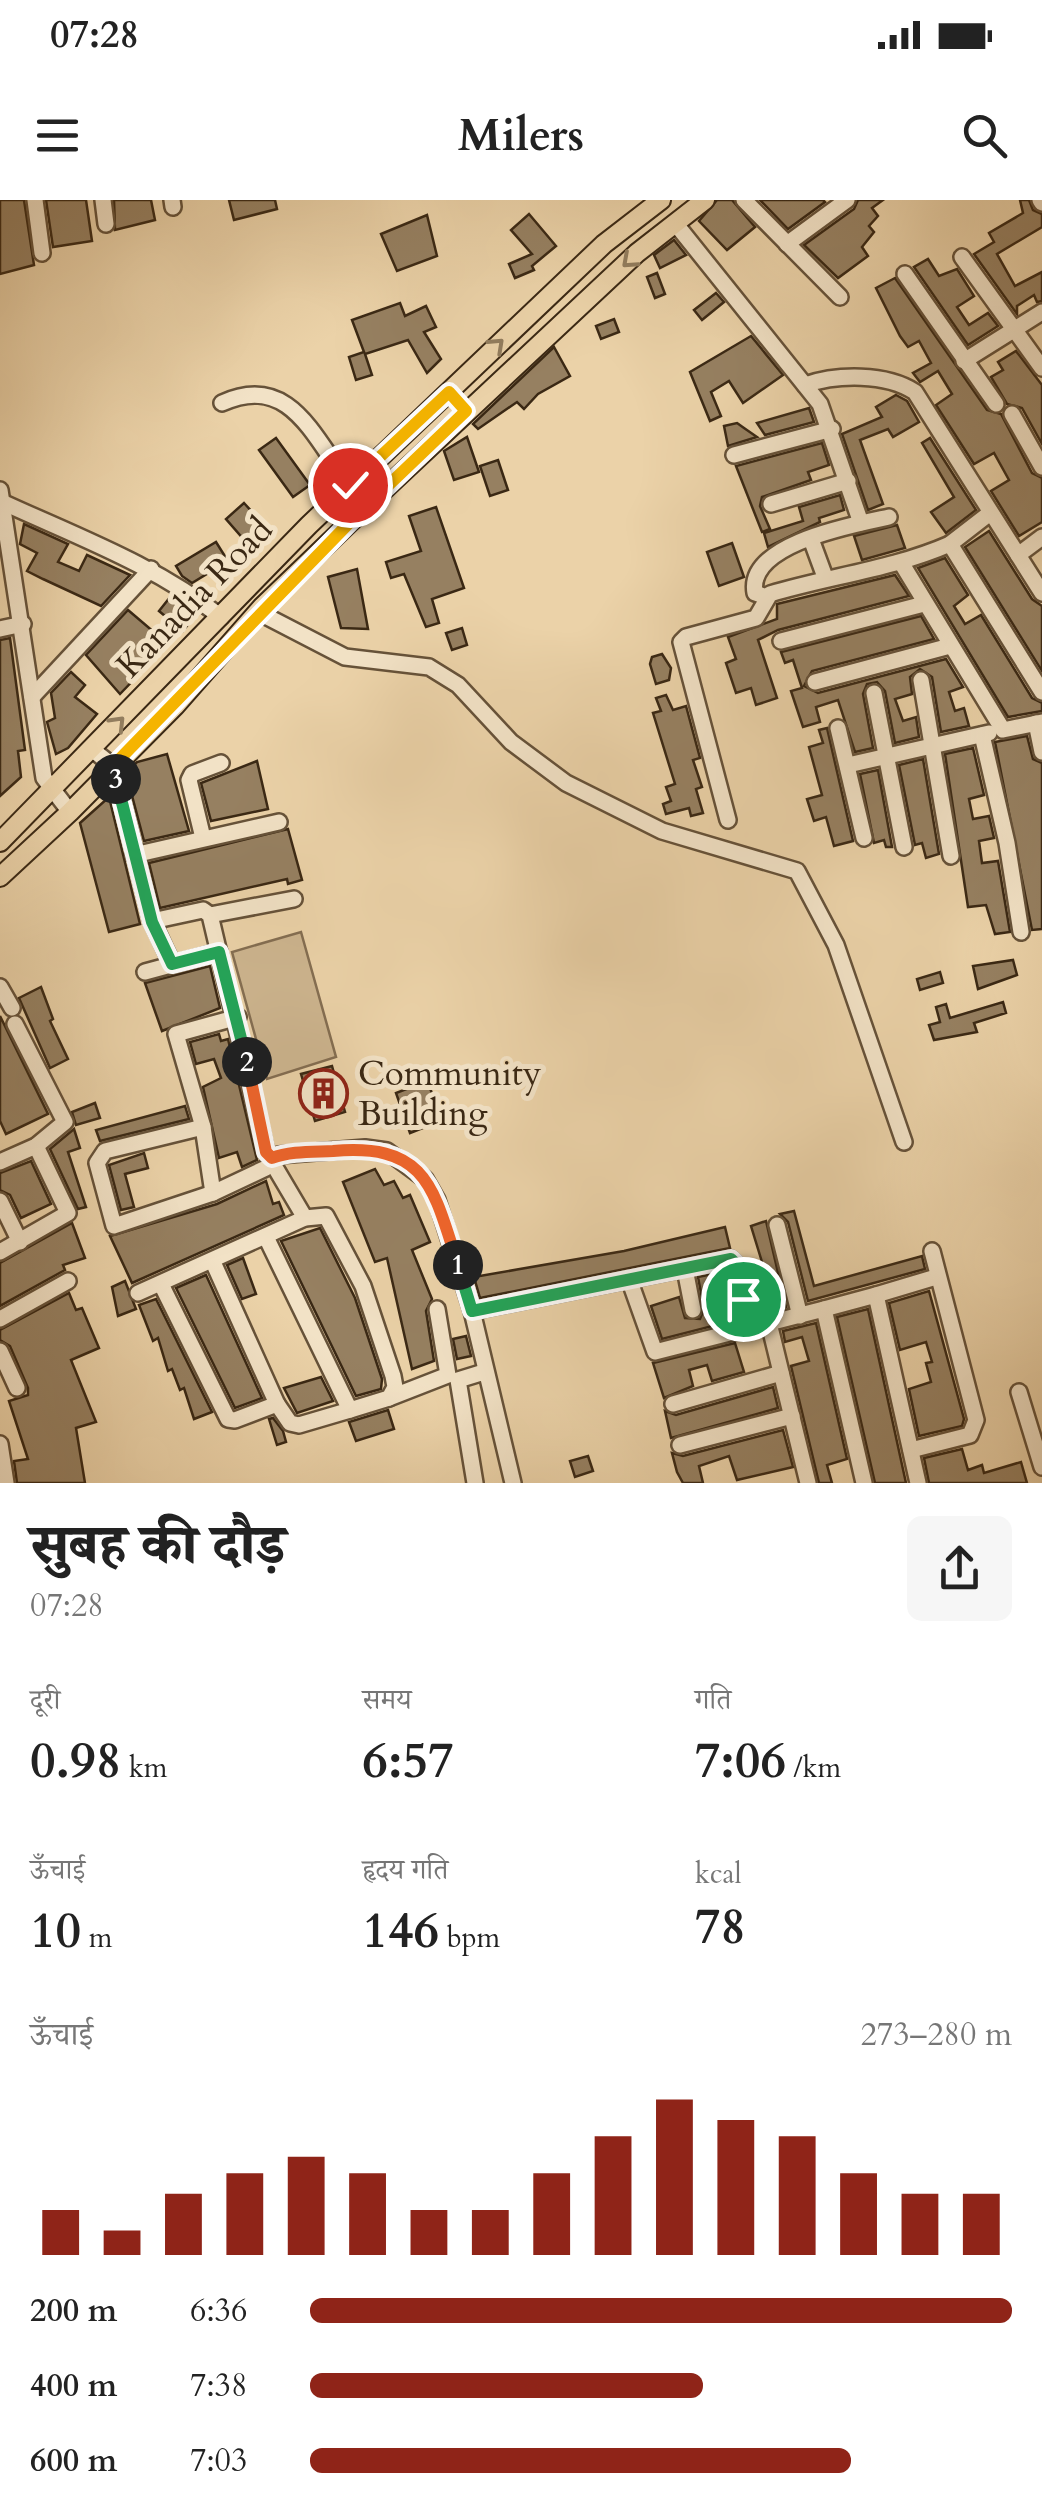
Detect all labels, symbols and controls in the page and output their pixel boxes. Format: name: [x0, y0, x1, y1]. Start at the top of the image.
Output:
text: 07:28: [50, 9, 139, 61]
text: Milers: [458, 105, 584, 166]
icon: menu: [30, 108, 85, 163]
icon: search: [957, 108, 1012, 163]
one-way arrow: [622, 249, 641, 267]
one-way arrow: [485, 339, 503, 357]
pin: [308, 443, 393, 528]
icon: check: [323, 458, 378, 513]
street label: Kanadia Road: [106, 507, 284, 688]
one-way arrow: [106, 717, 124, 735]
pin: 3: [91, 754, 141, 804]
text: 3: [109, 760, 123, 798]
pin: 2: [222, 1037, 272, 1087]
text: 2: [240, 1043, 254, 1081]
place label: Community Building: [358, 1050, 542, 1138]
building icon: Community Building: [297, 1067, 349, 1119]
pin: 1: [433, 1240, 483, 1290]
text: 1: [451, 1246, 465, 1284]
pin: [701, 1257, 786, 1342]
icon: arrive: [716, 1272, 771, 1327]
text: सुबह की दौड़: [30, 1509, 285, 1583]
button: share: [907, 1516, 1012, 1621]
text: 07:28: [30, 1584, 104, 1628]
text: दूरी: [30, 1681, 60, 1719]
text: समय: [362, 1681, 412, 1719]
text: गति: [695, 1681, 731, 1719]
text: 0.98: [30, 1727, 121, 1795]
text: 6:57: [362, 1727, 454, 1795]
text: 7:06: [695, 1727, 786, 1795]
text: km: [121, 1749, 168, 1787]
text: /km: [786, 1749, 841, 1787]
text: ऊँचाई: [30, 1851, 85, 1889]
text: हृदय गति: [362, 1851, 448, 1889]
text: kcal: [695, 1855, 742, 1893]
text: 78: [695, 1893, 746, 1961]
text: 10: [30, 1897, 81, 1965]
text: 146: [362, 1897, 439, 1965]
text: m: [81, 1919, 112, 1957]
text: bpm: [439, 1919, 500, 1957]
text: ऊँचाई: [30, 2013, 93, 2057]
text: 273–280 m: [860, 2013, 1012, 2057]
text: 200 m: [30, 2289, 117, 2333]
text: 6:36: [190, 2289, 247, 2333]
text: 400 m: [30, 2364, 117, 2408]
text: 7:38: [190, 2364, 247, 2408]
text: 600 m: [30, 2439, 117, 2483]
text: 7:03: [190, 2439, 247, 2483]

